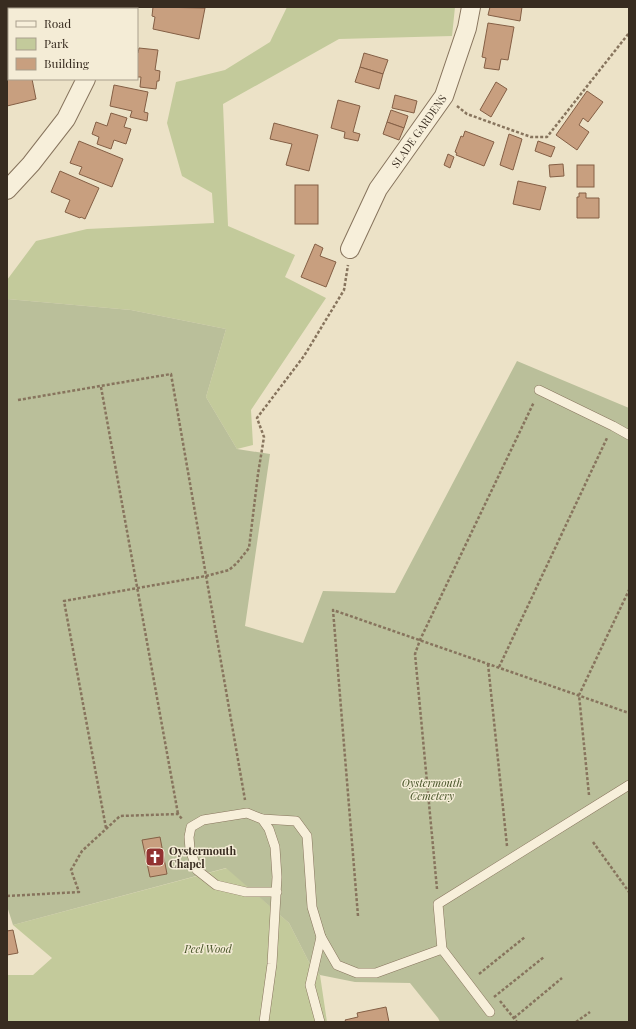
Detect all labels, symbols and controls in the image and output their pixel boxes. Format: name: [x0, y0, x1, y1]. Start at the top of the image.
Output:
legend: [8, 8, 138, 80]
text: Road: [44, 15, 71, 31]
text: Park: [44, 35, 69, 51]
text: Building: [44, 55, 90, 71]
street label: SLADE GARDENS: [387, 91, 450, 171]
park label: Oystermouth Cemetery: [402, 775, 462, 803]
place label: Oystermouth Chapel: [169, 843, 236, 871]
church icon: Oystermouth Chapel: [144, 846, 166, 868]
park label: Peel Wood: [183, 941, 233, 956]

